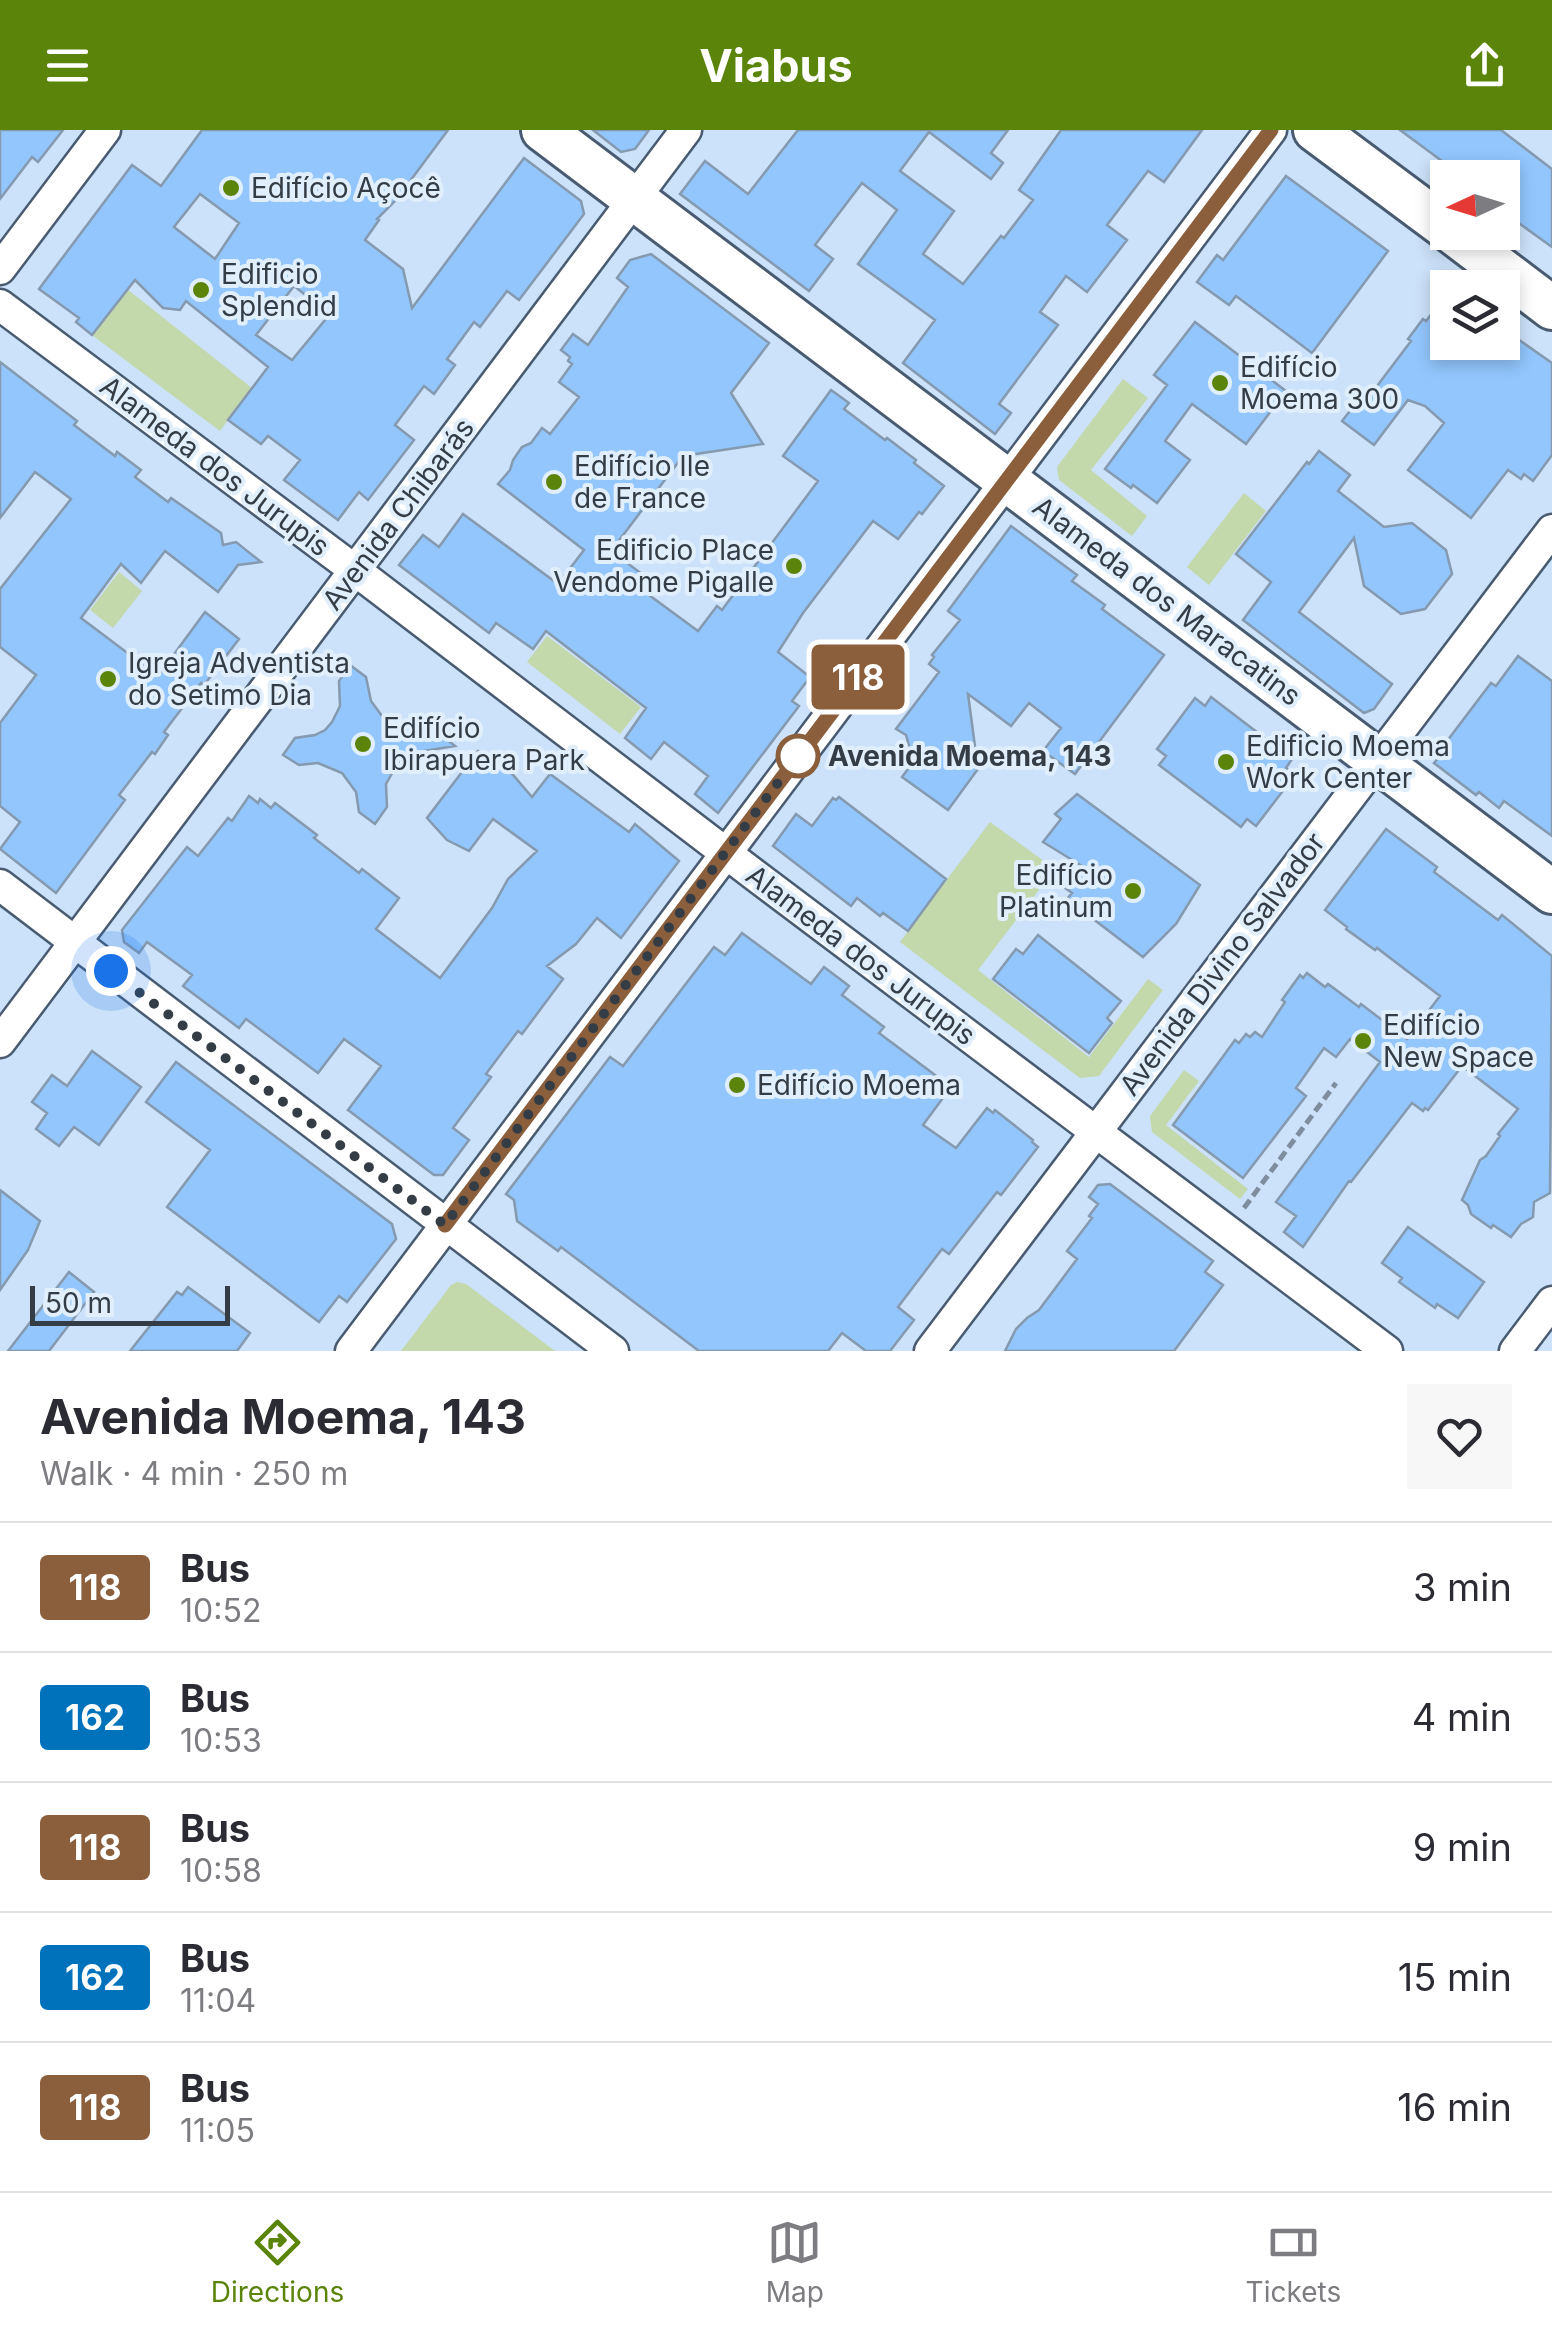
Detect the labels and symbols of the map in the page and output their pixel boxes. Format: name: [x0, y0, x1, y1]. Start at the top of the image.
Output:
north arrow: [1430, 160, 1520, 250]
place label: Edifício Açocê: [251, 171, 441, 205]
marker: Edifício Açocê: [220, 177, 242, 199]
place label: Edificio Splendid: [221, 257, 337, 323]
marker: Edificio Splendid: [190, 279, 212, 301]
place label: Edifício Moema 300: [1240, 350, 1399, 416]
street label: Alameda dos Jurupis: [94, 369, 336, 563]
marker: Edifício Moema 300: [1209, 372, 1231, 394]
street label: Avenida Chibarás: [315, 412, 481, 616]
place label: Edifício Ile de France: [574, 449, 710, 515]
marker: Edifício Ile de France: [543, 471, 565, 493]
street label: Alameda dos Maracatins: [1026, 489, 1308, 713]
place label: Edificio Place Vendome Pigalle: [553, 533, 774, 599]
marker: Edificio Place Vendome Pigalle: [783, 555, 805, 577]
line badge: 118: [800, 644, 916, 710]
place label: Igreja Adventista do Setimo Dia: [128, 646, 350, 712]
marker: Igreja Adventista do Setimo Dia: [97, 668, 119, 690]
place label: Edifício Ibirapuera Park: [383, 711, 585, 777]
place label: Edificio Moema Work Center: [1246, 729, 1450, 795]
marker: Edifício Ibirapuera Park: [352, 733, 374, 755]
marker: Avenida Moema, 143: [777, 735, 819, 777]
place label: Avenida Moema, 143: [828, 739, 1111, 773]
marker: Edificio Moema Work Center: [1215, 751, 1237, 773]
street label: Avenida Divino Salvador: [1112, 826, 1332, 1102]
street label: Alameda dos Jurupis: [740, 858, 982, 1052]
place label: Edifício Platinum: [999, 858, 1113, 924]
marker: Edifício Platinum: [1122, 880, 1144, 902]
your location: [86, 946, 136, 996]
place label: Edifício New Space: [1383, 1008, 1534, 1074]
marker: Edifício New Space: [1352, 1030, 1374, 1052]
place label: Edifício Moema: [757, 1068, 961, 1102]
marker: Edifício Moema: [726, 1074, 748, 1096]
scale bar: [30, 1281, 230, 1326]

